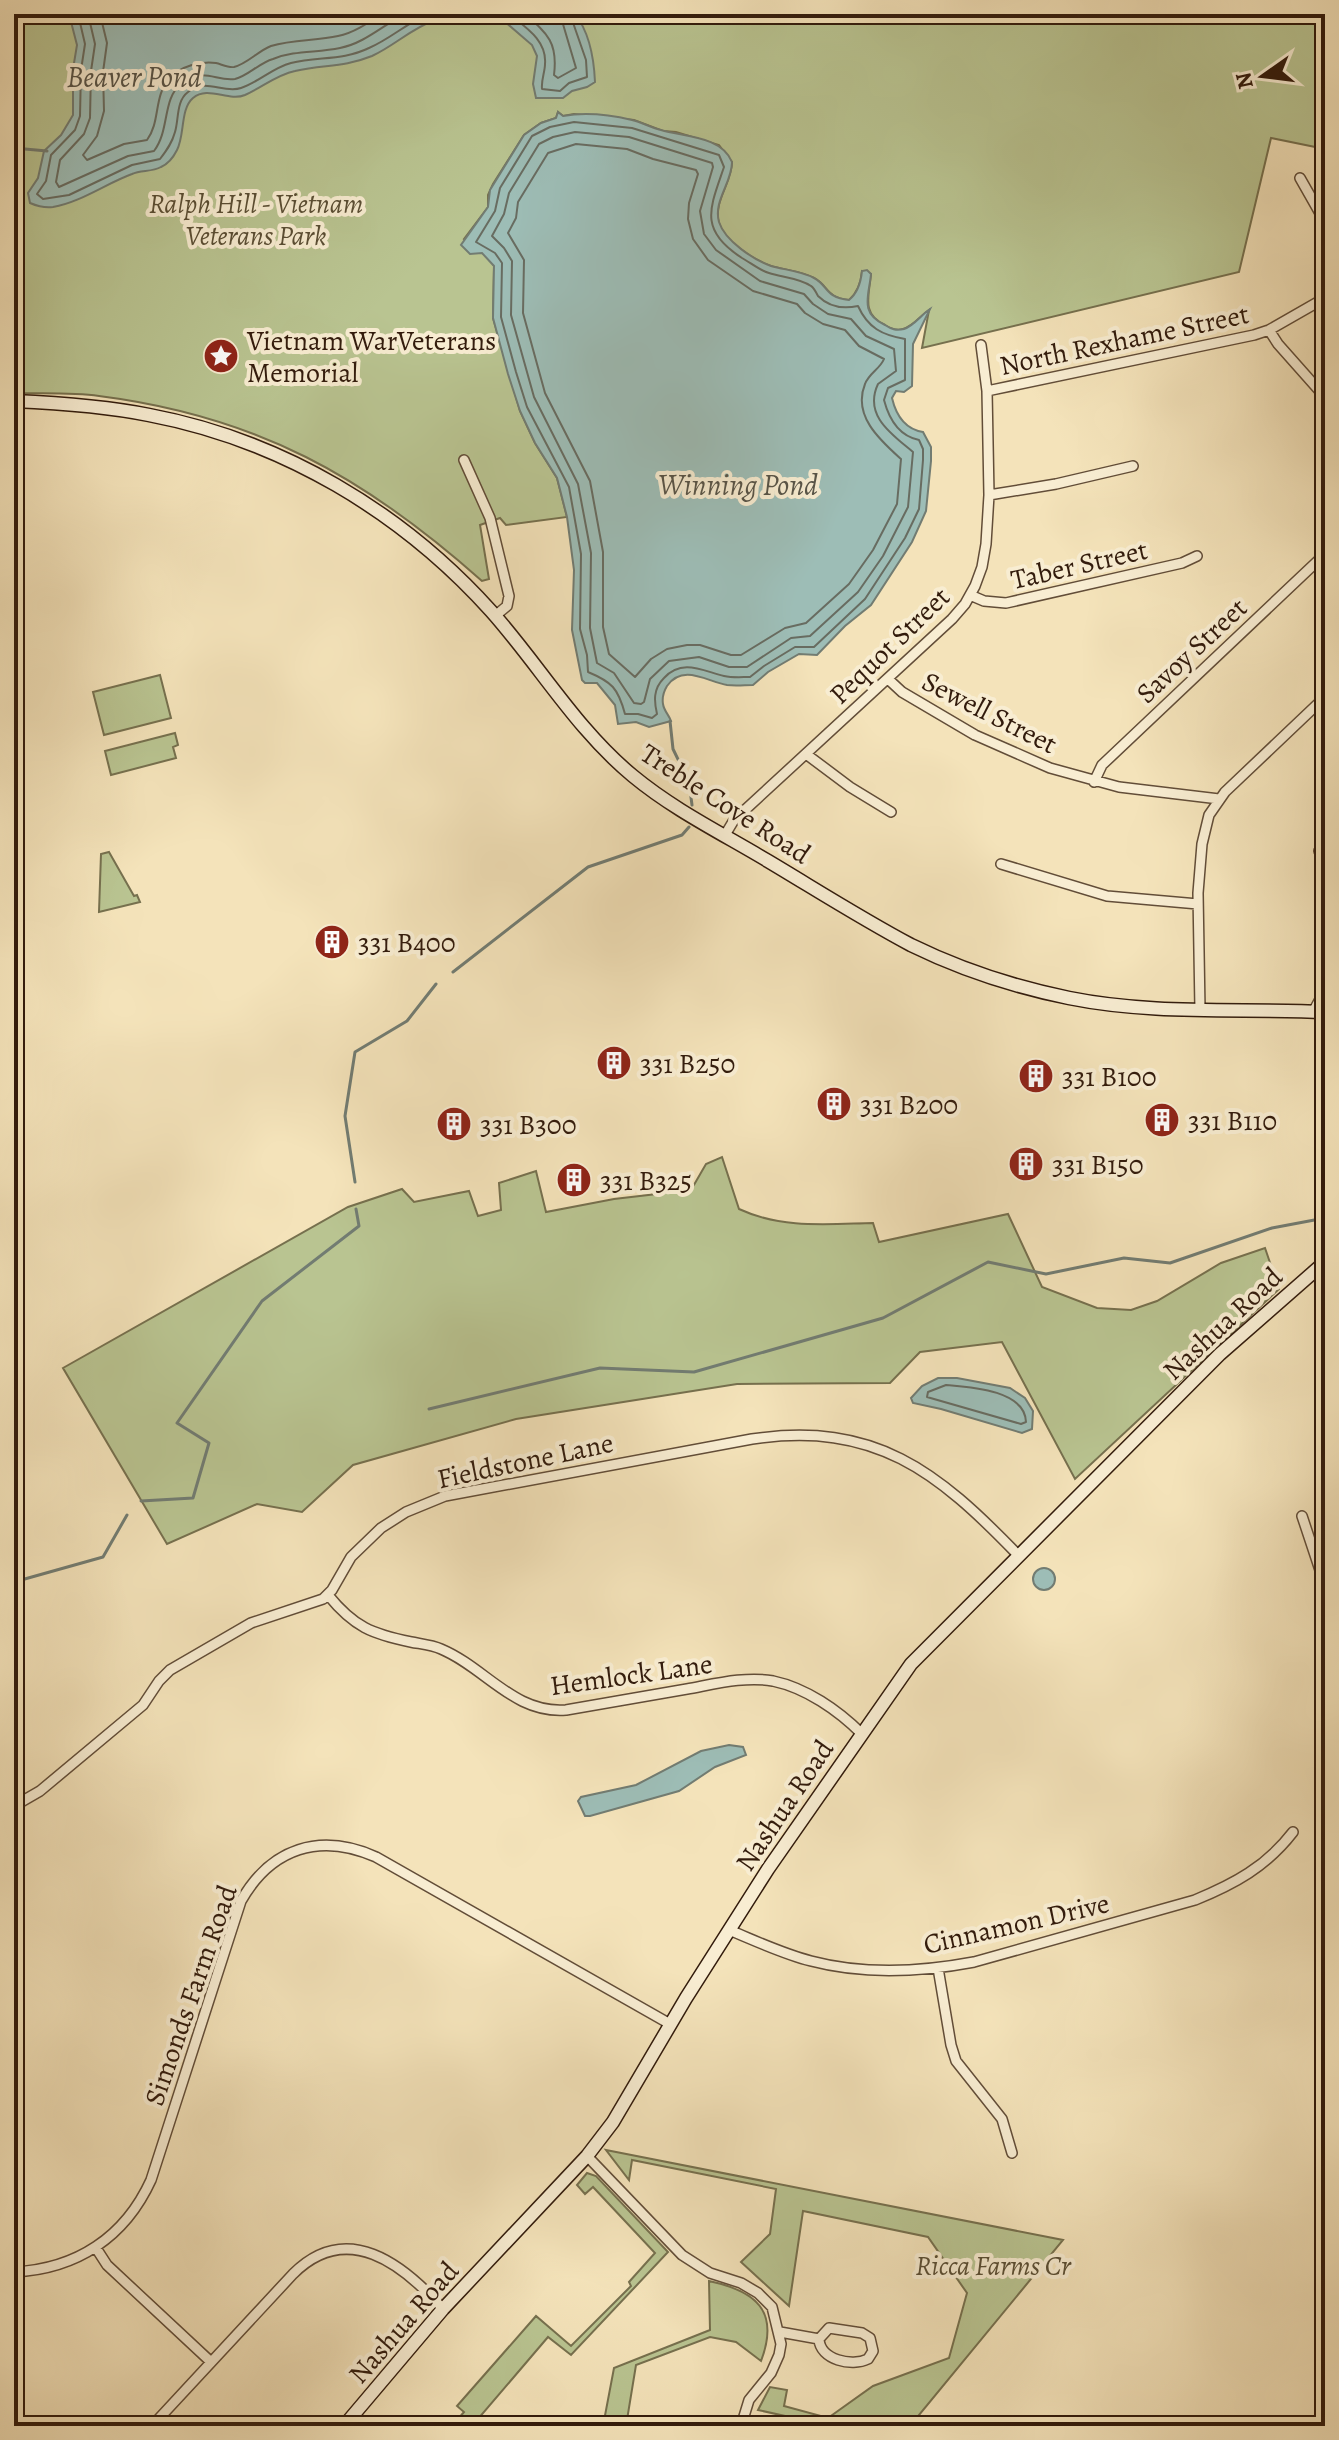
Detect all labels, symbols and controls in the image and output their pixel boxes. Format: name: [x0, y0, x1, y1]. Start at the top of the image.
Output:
north arrow: [1223, 36, 1303, 116]
water label: Beaver Pond: [66, 57, 202, 97]
text: N: [1228, 69, 1261, 92]
park label: Ralph Hill - Vietnam Veterans Park: [149, 185, 363, 255]
street label: North Rexhame Street: [996, 295, 1252, 385]
place label: Vietnam WarVeterans Memorial: [246, 322, 496, 392]
place icon: Vietnam WarVeterans Memorial: [202, 337, 240, 375]
water label: Winning Pond: [658, 465, 818, 505]
street label: Taber Street: [1007, 531, 1151, 599]
street label: Pequot Street: [821, 579, 958, 713]
street label: Savoy Street: [1128, 589, 1256, 712]
street label: Sewell Street: [916, 663, 1064, 763]
street label: Treble Cove Road: [633, 735, 819, 874]
building icon: 331 B400: [313, 923, 351, 961]
place label: 331 B400: [358, 924, 456, 962]
building icon: 331 B250: [595, 1044, 633, 1082]
place label: 331 B250: [640, 1045, 735, 1083]
building icon: 331 B100: [1017, 1057, 1055, 1095]
place label: 331 B100: [1062, 1058, 1157, 1096]
building icon: 331 B200: [815, 1085, 853, 1123]
place label: 331 B200: [860, 1086, 958, 1124]
building icon: 331 B110: [1143, 1101, 1181, 1139]
place label: 331 B110: [1188, 1102, 1277, 1140]
building icon: 331 B300: [435, 1105, 473, 1143]
place label: 331 B300: [480, 1106, 577, 1144]
building icon: 331 B150: [1007, 1145, 1045, 1183]
place label: 331 B150: [1052, 1146, 1144, 1184]
building icon: 331 B325: [555, 1161, 593, 1199]
place label: 331 B325: [600, 1162, 692, 1200]
street label: Nashua Road: [1155, 1258, 1292, 1389]
street label: Fieldstone Lane: [434, 1424, 617, 1498]
street label: Hemlock Lane: [547, 1645, 715, 1705]
street label: Nashua Road: [727, 1732, 843, 1879]
street label: Simonds Farm Road: [135, 1879, 247, 2111]
street label: Cinnamon Drive: [920, 1884, 1113, 1964]
park label: Ricca Farms Cr: [915, 2247, 1072, 2285]
street label: Nashua Road: [340, 2253, 468, 2392]

